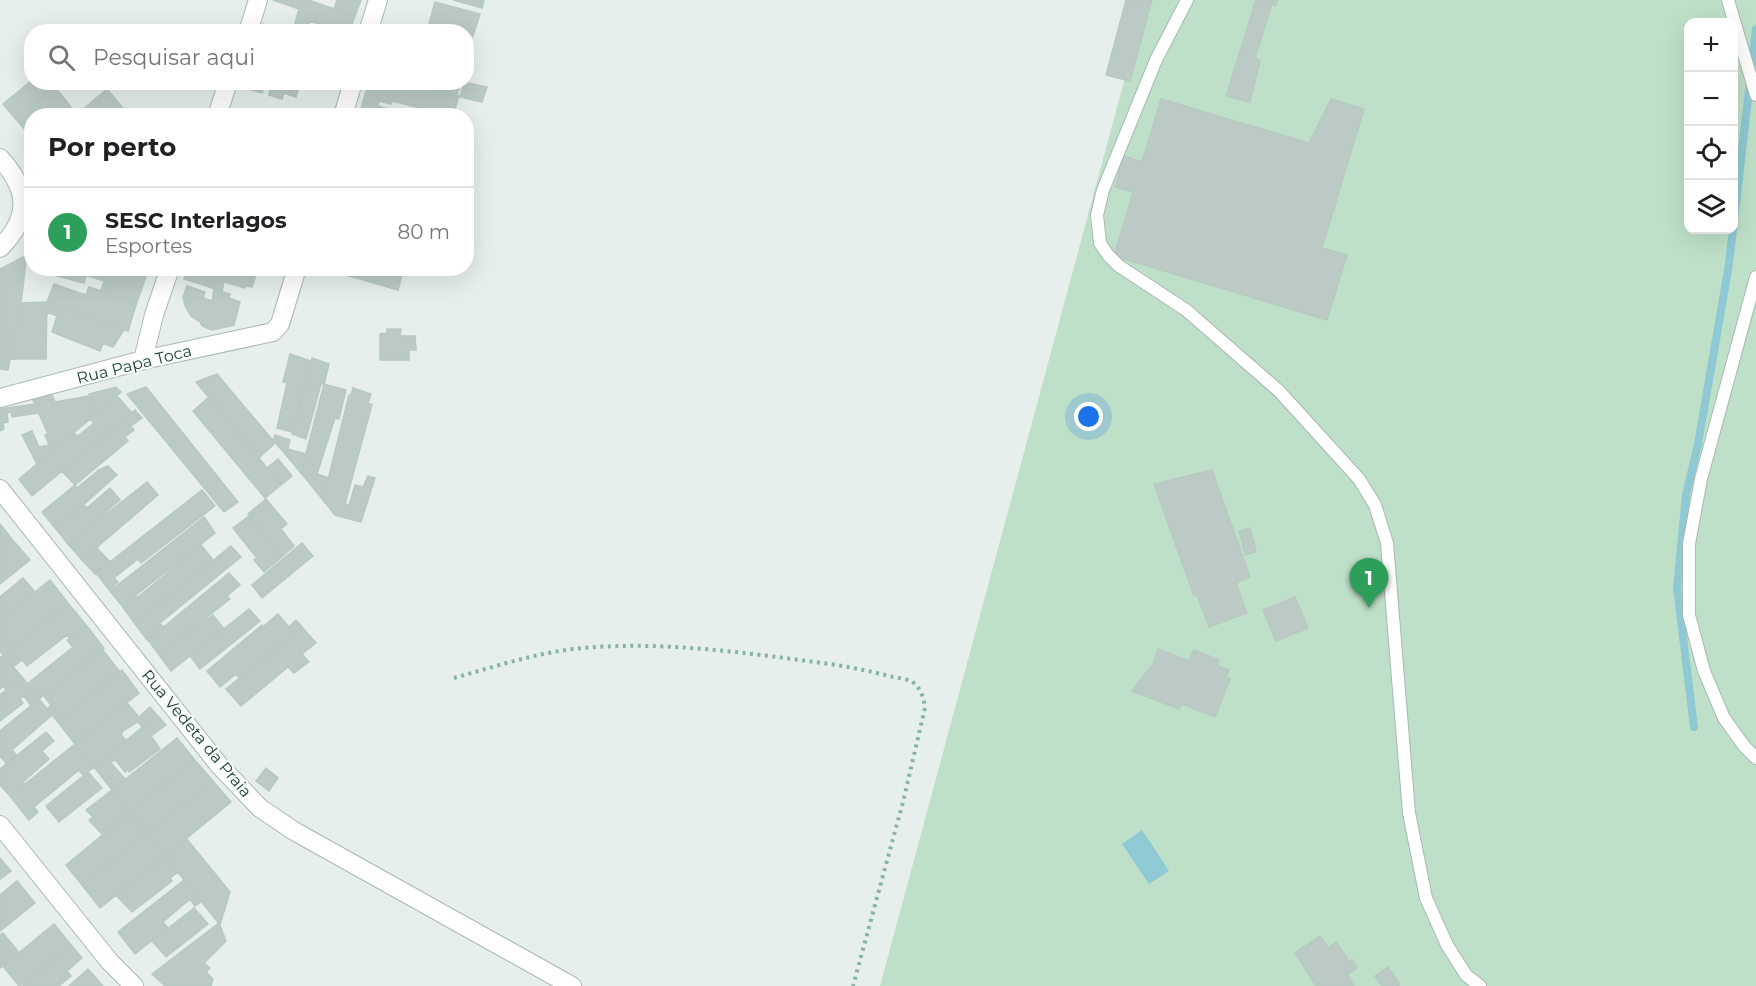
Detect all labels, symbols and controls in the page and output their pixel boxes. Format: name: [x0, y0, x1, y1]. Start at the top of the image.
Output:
map controls: [1684, 18, 1738, 234]
button: +: [1684, 18, 1738, 72]
search box: [24, 24, 474, 90]
icon: search: [45, 41, 78, 74]
text: Pesquisar aqui: [93, 44, 255, 71]
button: −: [1684, 72, 1738, 126]
button: locate: [1684, 126, 1738, 180]
text: Por perto: [48, 131, 176, 163]
button: layers: [1684, 180, 1738, 234]
text: SESC Interlagos: [105, 207, 287, 234]
text: 1: [64, 220, 71, 244]
text: 80 m: [398, 220, 450, 244]
text: Esportes: [105, 234, 192, 258]
street label: Rua Papa Toca: [75, 341, 194, 388]
your location: [1074, 402, 1103, 431]
pin: 1: [1350, 558, 1388, 608]
street label: Rua Vedeta da Praia: [138, 666, 256, 801]

